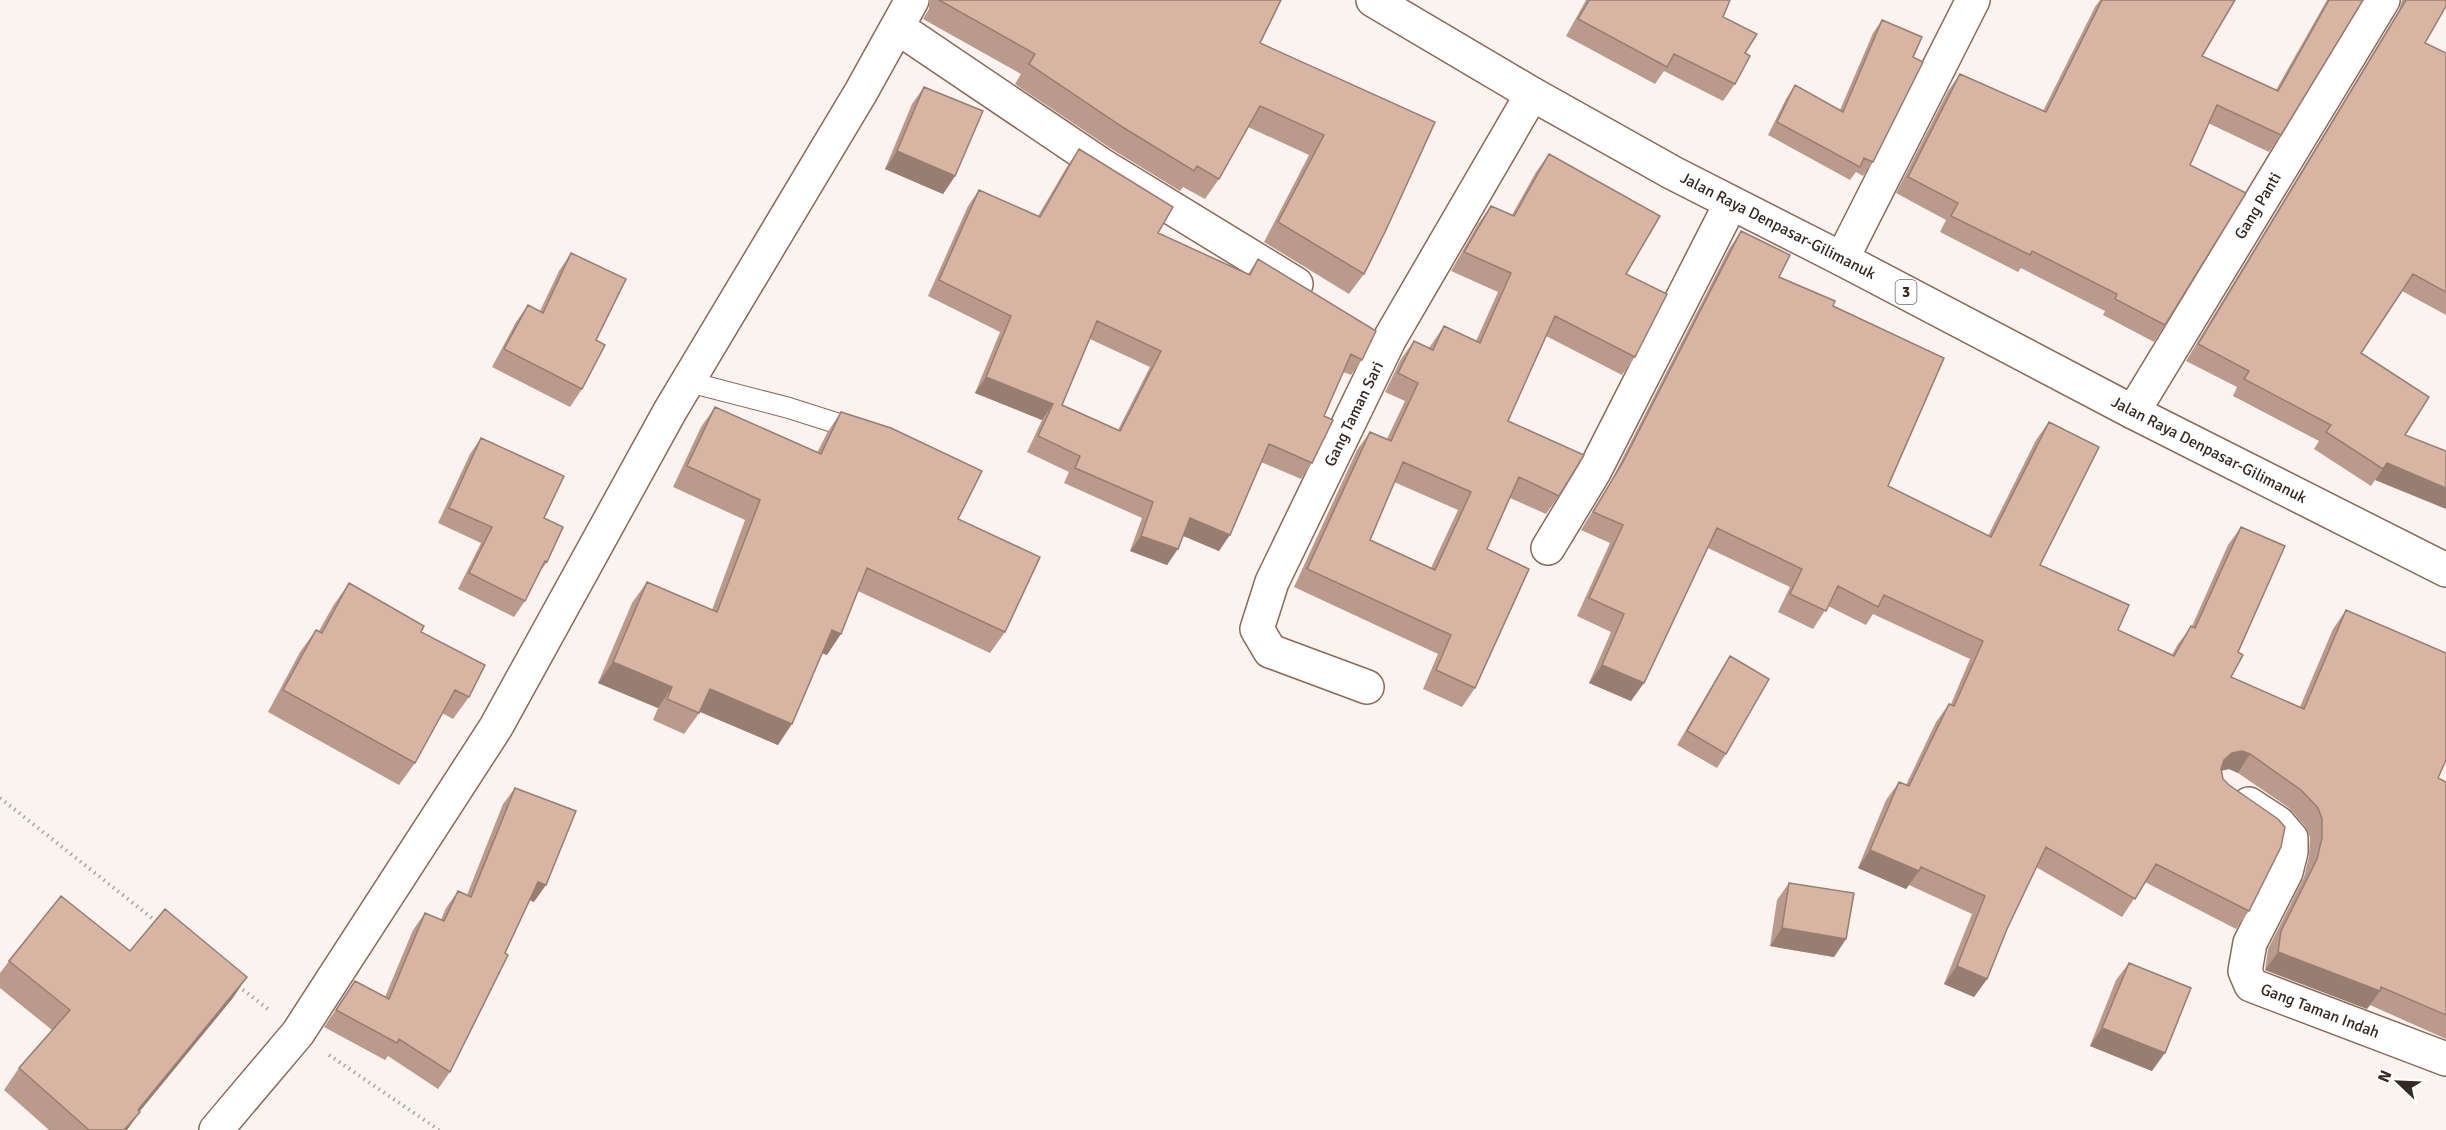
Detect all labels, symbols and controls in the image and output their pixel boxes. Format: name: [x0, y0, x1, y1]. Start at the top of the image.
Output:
street label: Jalan Raya Denpasar-Gilimanuk: [1677, 168, 1879, 284]
street label: Gang Panti: [2230, 169, 2286, 243]
road number: 3: [1896, 280, 1916, 304]
street label: Gang Taman Sari: [1320, 358, 1388, 470]
street label: Jalan Raya Denpasar-Gilimanuk: [2108, 392, 2310, 508]
street label: Gang Taman Indah: [2258, 979, 2382, 1043]
north arrow: [2368, 1052, 2428, 1112]
text: N: [2374, 1067, 2396, 1086]

